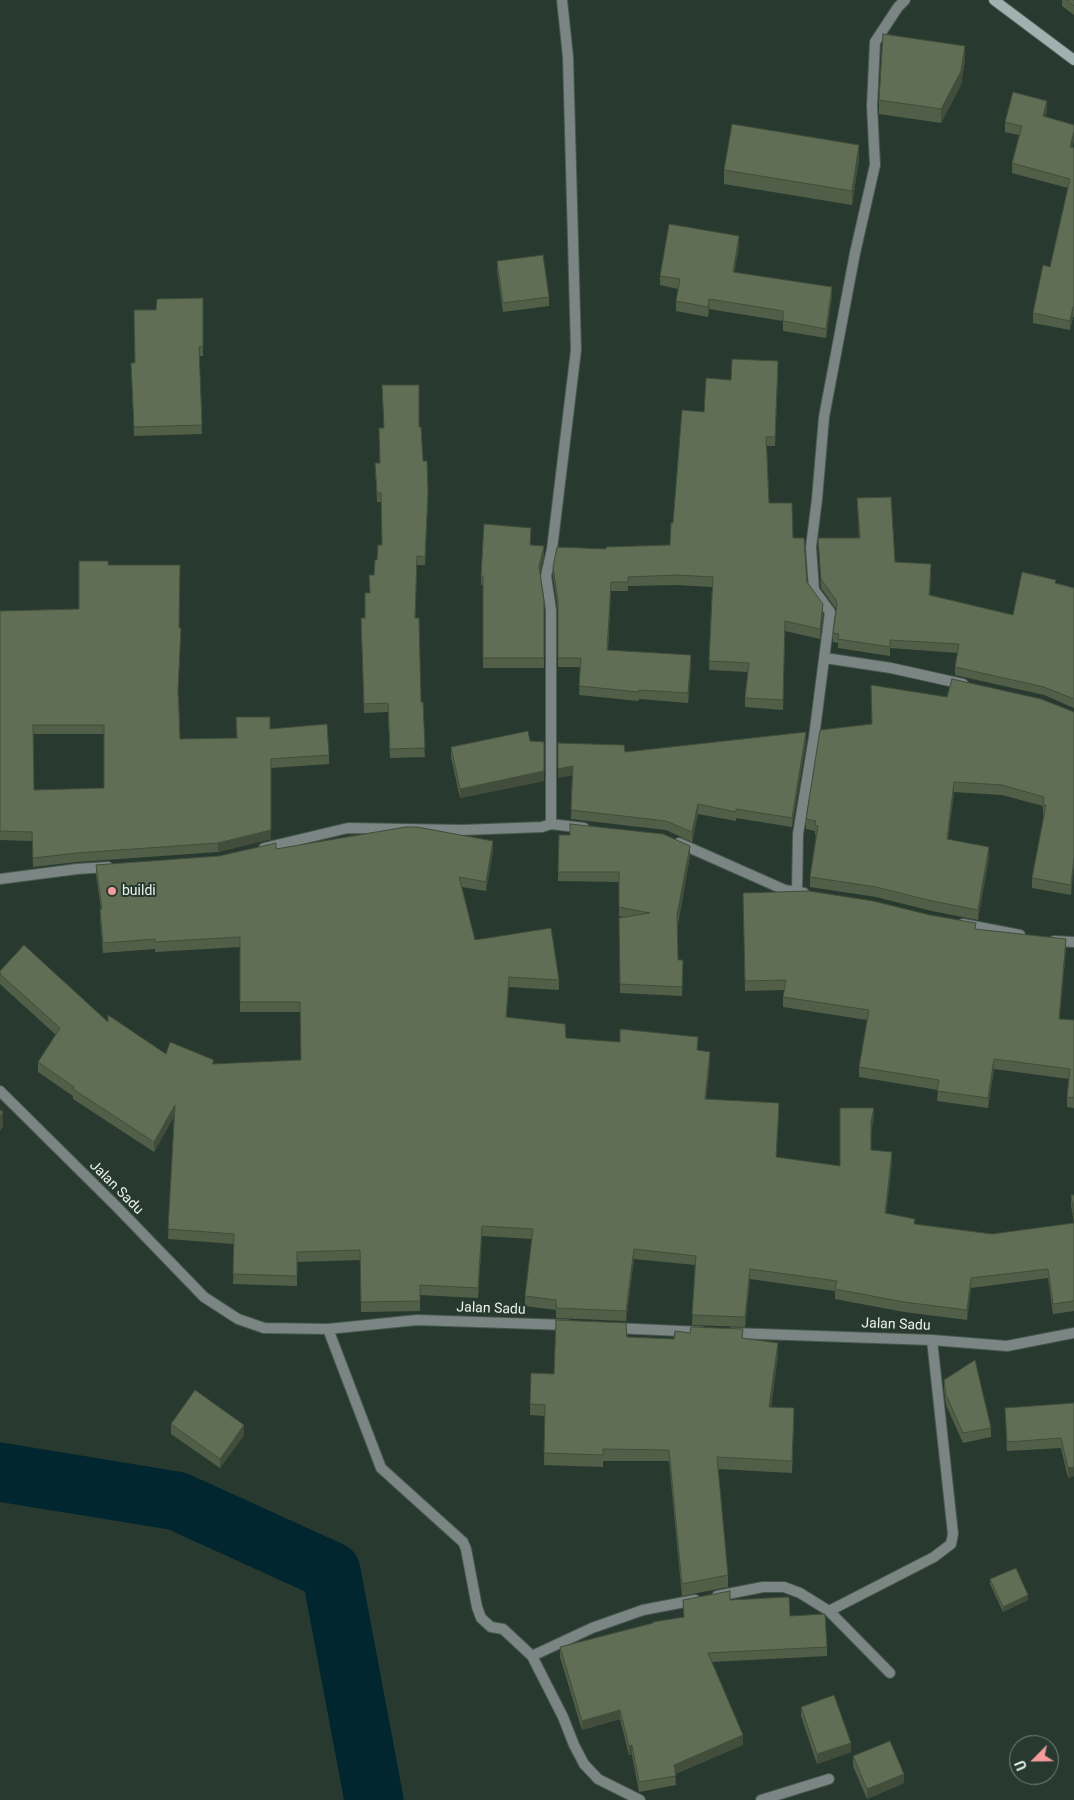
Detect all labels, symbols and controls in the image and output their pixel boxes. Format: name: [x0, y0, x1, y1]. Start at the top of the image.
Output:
place label: buildi: [122, 883, 156, 899]
marker: buildi: [106, 885, 118, 897]
street label: Jalan Sadu: [86, 1158, 146, 1218]
street label: Jalan Sadu: [456, 1299, 526, 1319]
street label: Jalan Sadu: [861, 1315, 931, 1335]
north arrow: [1009, 1735, 1059, 1785]
text: U: [1012, 1758, 1030, 1773]

